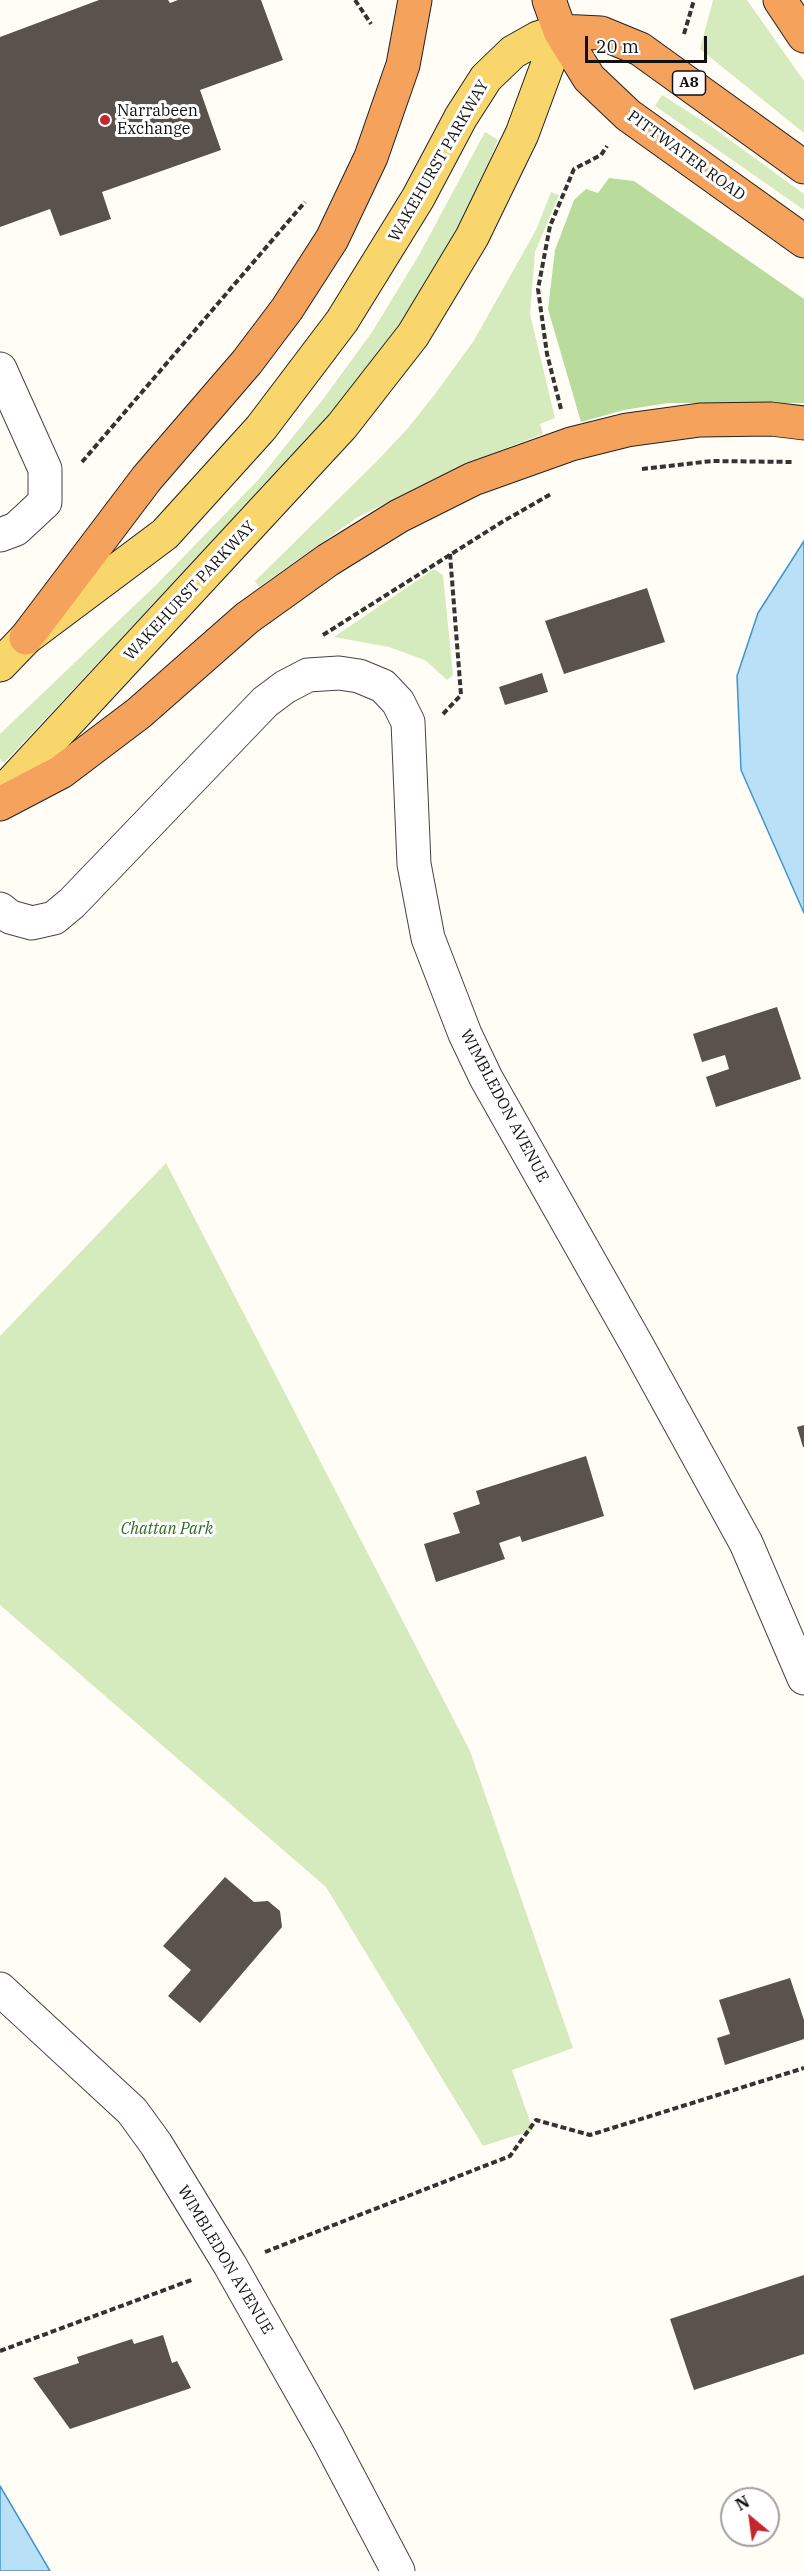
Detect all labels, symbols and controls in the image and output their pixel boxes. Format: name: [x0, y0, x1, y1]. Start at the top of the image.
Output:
scale bar: [588, 24, 710, 62]
text: 20 m: [596, 35, 639, 58]
road number: A8: [672, 71, 706, 95]
street label: WAKEHURST PARKWAY: [385, 77, 493, 245]
place label: Narrabeen Exchange: [117, 101, 198, 139]
street label: PITTWATER ROAD: [623, 107, 749, 205]
marker: Narrabeen Exchange: [98, 113, 112, 127]
street label: WAKEHURST PARKWAY: [120, 517, 260, 665]
street label: WIMBLEDON AVENUE: [456, 1026, 552, 1186]
park label: Chattan Park: [121, 1519, 213, 1539]
street label: WIMBLEDON AVENUE: [173, 2182, 277, 2338]
north arrow: [720, 2487, 780, 2547]
text: N: [732, 2491, 753, 2515]

